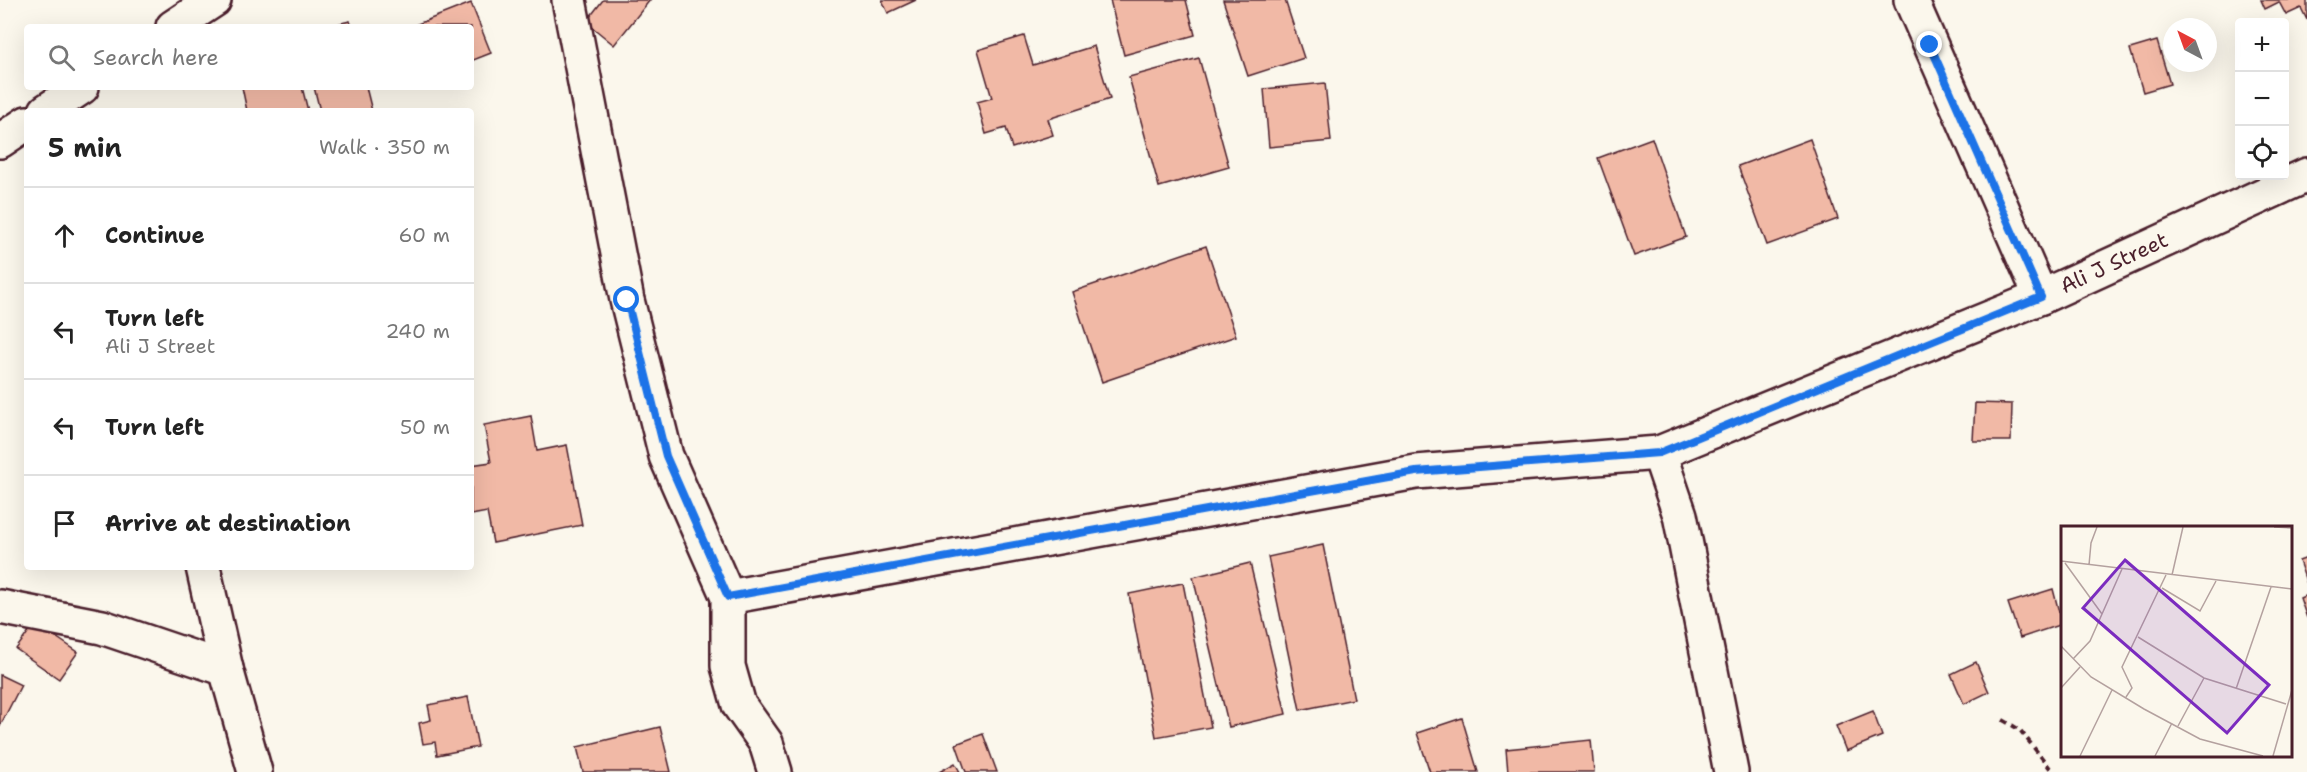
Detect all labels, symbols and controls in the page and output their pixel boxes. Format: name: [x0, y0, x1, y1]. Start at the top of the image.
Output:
north arrow: [2163, 18, 2217, 72]
map controls: [2235, 18, 2289, 180]
button: +: [2235, 18, 2289, 72]
search box: [24, 24, 474, 90]
route end: [1916, 31, 1942, 57]
icon: search: [45, 41, 78, 74]
text: Search here: [93, 43, 219, 72]
button: −: [2235, 72, 2289, 126]
button: locate: [2235, 126, 2289, 180]
text: 5 min: [48, 130, 122, 165]
text: Walk · 350 m: [319, 134, 450, 160]
icon: ahead: [48, 219, 81, 252]
text: Continue: [105, 221, 205, 250]
text: 60 m: [398, 222, 450, 248]
street label: Ali J Street: [2056, 226, 2172, 300]
route start: [613, 286, 639, 312]
text: Turn left: [105, 304, 204, 333]
icon: left: [48, 315, 81, 348]
text: 240 m: [385, 318, 450, 344]
text: Ali J Street: [105, 333, 215, 359]
icon: left: [48, 411, 81, 444]
text: Turn left: [105, 413, 204, 442]
text: 50 m: [400, 414, 450, 440]
icon: arrive: [48, 507, 81, 540]
text: Arrive at destination: [105, 509, 351, 538]
inset map: [2061, 526, 2292, 757]

